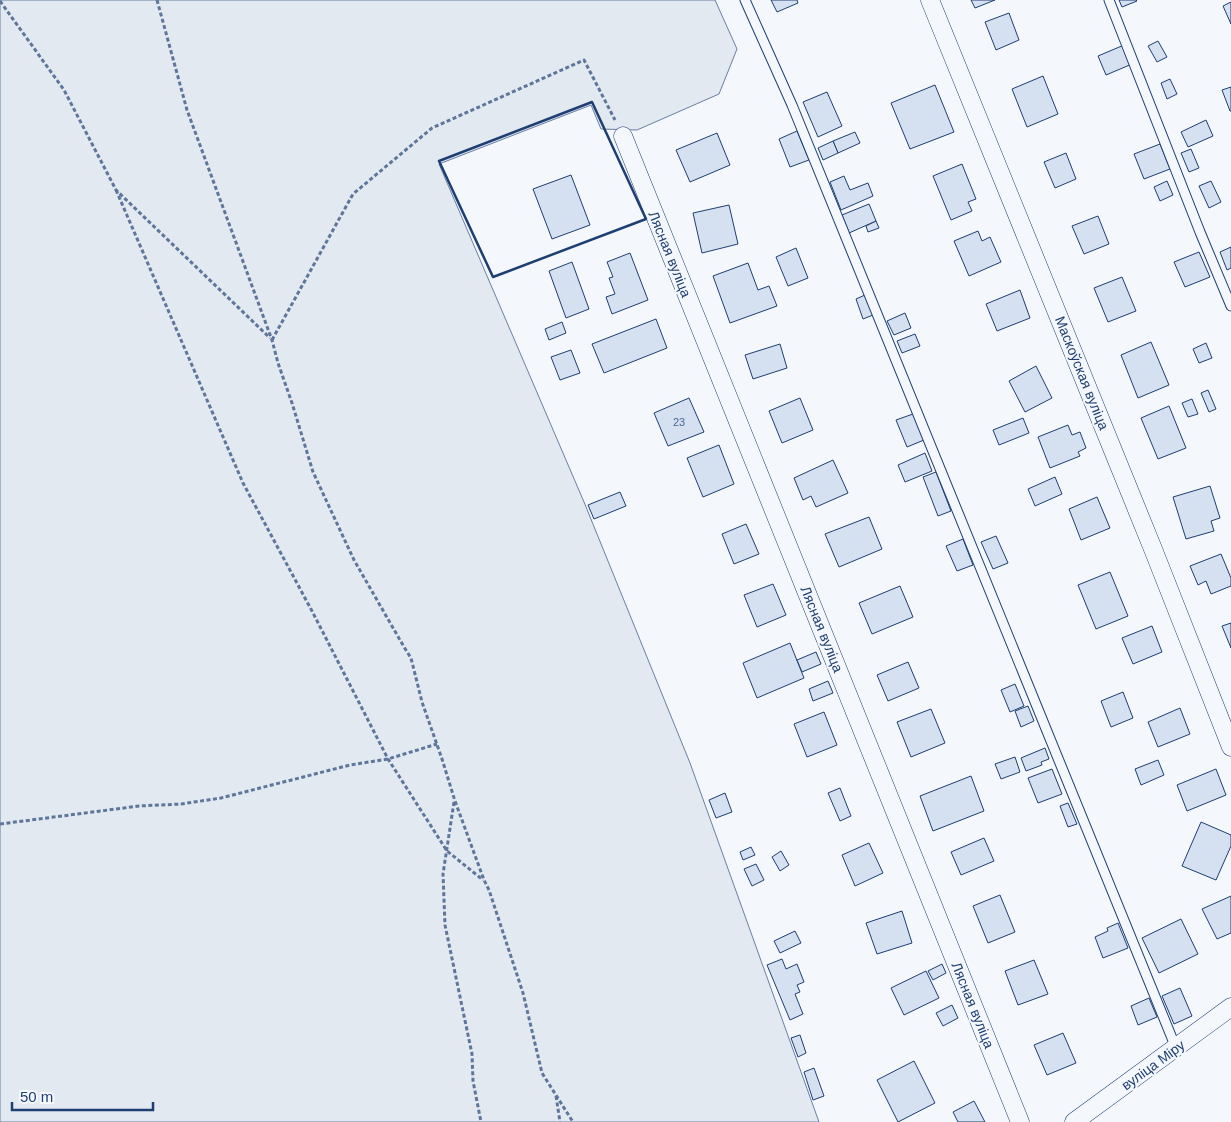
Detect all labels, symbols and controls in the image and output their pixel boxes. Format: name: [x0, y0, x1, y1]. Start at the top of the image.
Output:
street label: Лясная вуліца: [645, 209, 695, 300]
street label: Маскоўская вуліца: [1052, 314, 1112, 432]
house number: 23: [673, 416, 685, 428]
street label: Лясная вуліца: [797, 584, 847, 675]
street label: Лясная вуліца: [948, 960, 998, 1051]
street label: вуліца Міру: [1118, 1037, 1188, 1093]
scale bar: [12, 1080, 154, 1112]
text: 50 m: [20, 1088, 53, 1105]

